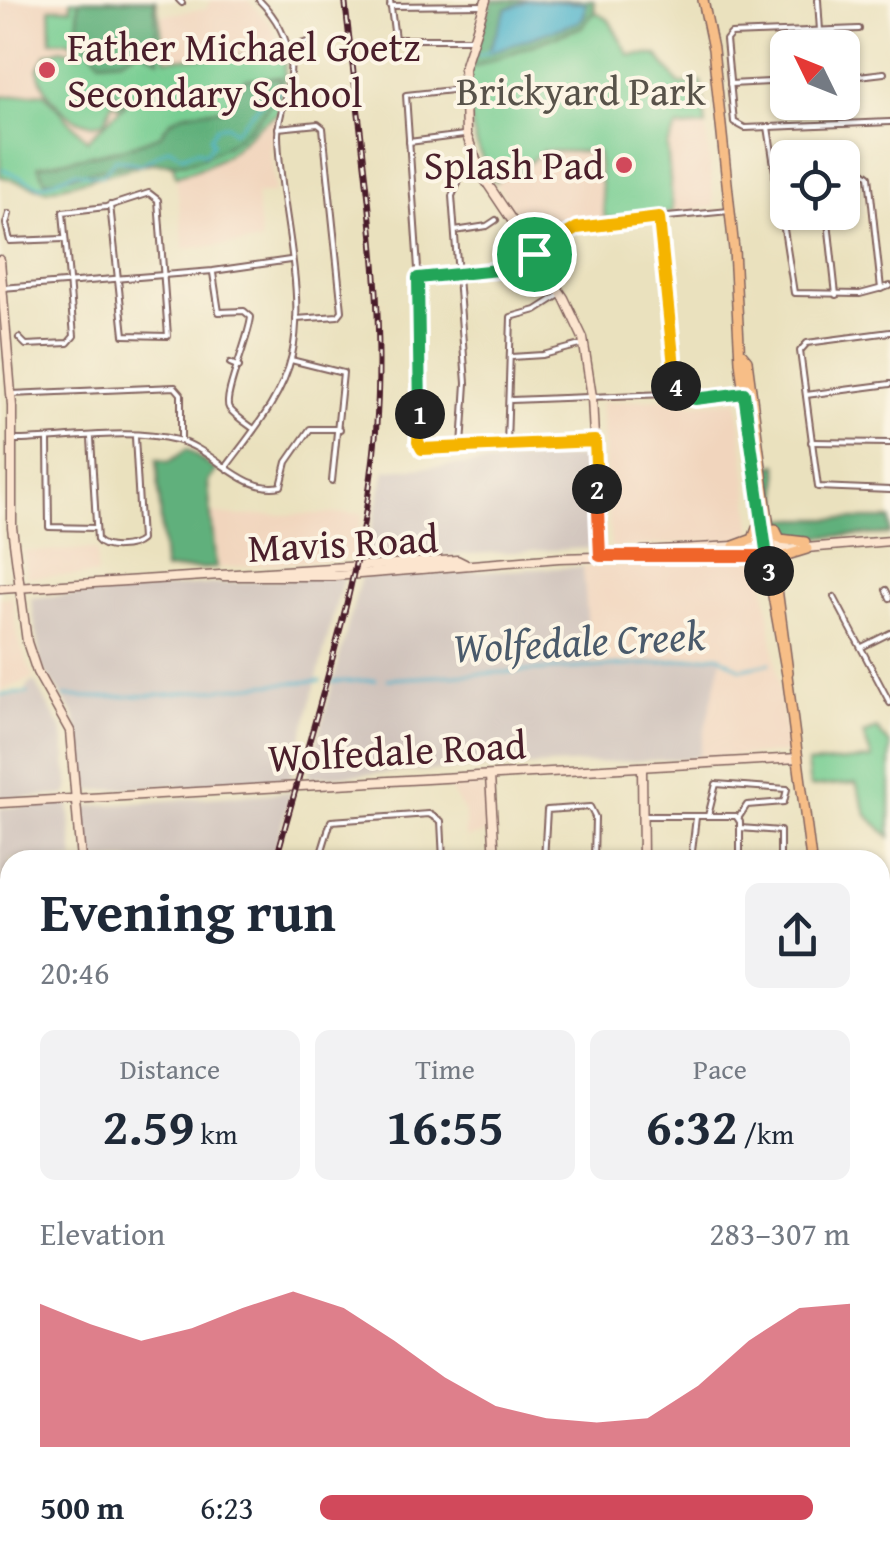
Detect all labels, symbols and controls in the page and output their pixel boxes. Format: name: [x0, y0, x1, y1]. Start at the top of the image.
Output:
place label: Father Michael Goetz Secondary School: [67, 17, 420, 122]
north arrow: [770, 30, 860, 120]
map controls: [770, 30, 860, 230]
marker: Father Michael Goetz Secondary School: [36, 59, 58, 81]
park label: Brickyard Park: [456, 61, 706, 120]
place label: Splash Pad: [424, 135, 605, 194]
button: locate: [770, 140, 860, 230]
marker: Splash Pad: [613, 154, 635, 176]
pin: [492, 212, 577, 297]
icon: arrive: [507, 227, 562, 282]
pin: 4: [651, 361, 701, 411]
text: 4: [669, 365, 683, 406]
pin: 1: [395, 389, 445, 439]
text: 1: [413, 393, 427, 434]
pin: 2: [572, 464, 622, 514]
text: 2: [590, 468, 604, 509]
street label: Mavis Road: [246, 508, 440, 577]
pin: 3: [744, 546, 794, 596]
text: 3: [762, 550, 776, 591]
water label: Wolfedale Creek: [451, 603, 707, 678]
street label: Wolfedale Road: [266, 714, 528, 787]
text: Evening run: [40, 871, 336, 951]
button: share: [745, 883, 850, 988]
text: 20:46: [40, 949, 109, 996]
text: Distance: [120, 1048, 220, 1089]
text: Time: [415, 1048, 475, 1089]
text: Pace: [693, 1048, 747, 1089]
text: 2.59: [102, 1089, 194, 1162]
text: 16:55: [386, 1089, 504, 1162]
text: 6:32: [646, 1089, 738, 1162]
text: km: [194, 1113, 238, 1154]
text: /km: [738, 1113, 794, 1154]
text: Elevation: [40, 1210, 165, 1257]
text: 283–307 m: [709, 1210, 850, 1257]
text: 500 m: [40, 1484, 124, 1531]
text: 6:23: [200, 1484, 254, 1531]

